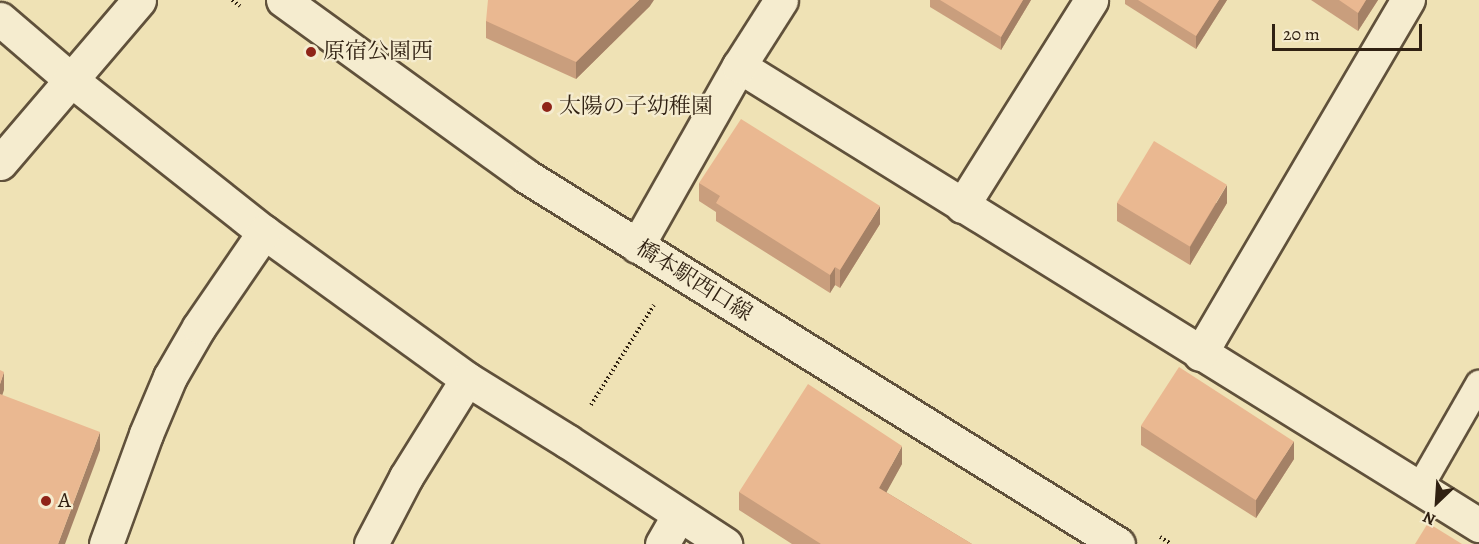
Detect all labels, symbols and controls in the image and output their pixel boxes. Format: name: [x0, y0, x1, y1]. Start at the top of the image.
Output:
scale bar: [1275, 12, 1425, 50]
text: 20 m: [1283, 22, 1320, 46]
place label: 原宿公園西: [323, 39, 433, 65]
marker: 原宿公園西: [304, 45, 318, 59]
place label: 太陽の子幼稚園: [559, 94, 713, 120]
marker: 太陽の子幼稚園: [540, 100, 554, 114]
street label: 橋本駅西口線: [631, 235, 757, 327]
north arrow: [1407, 472, 1467, 532]
place label: A: [58, 488, 71, 514]
marker: A: [39, 494, 53, 508]
text: N: [1419, 506, 1439, 531]

